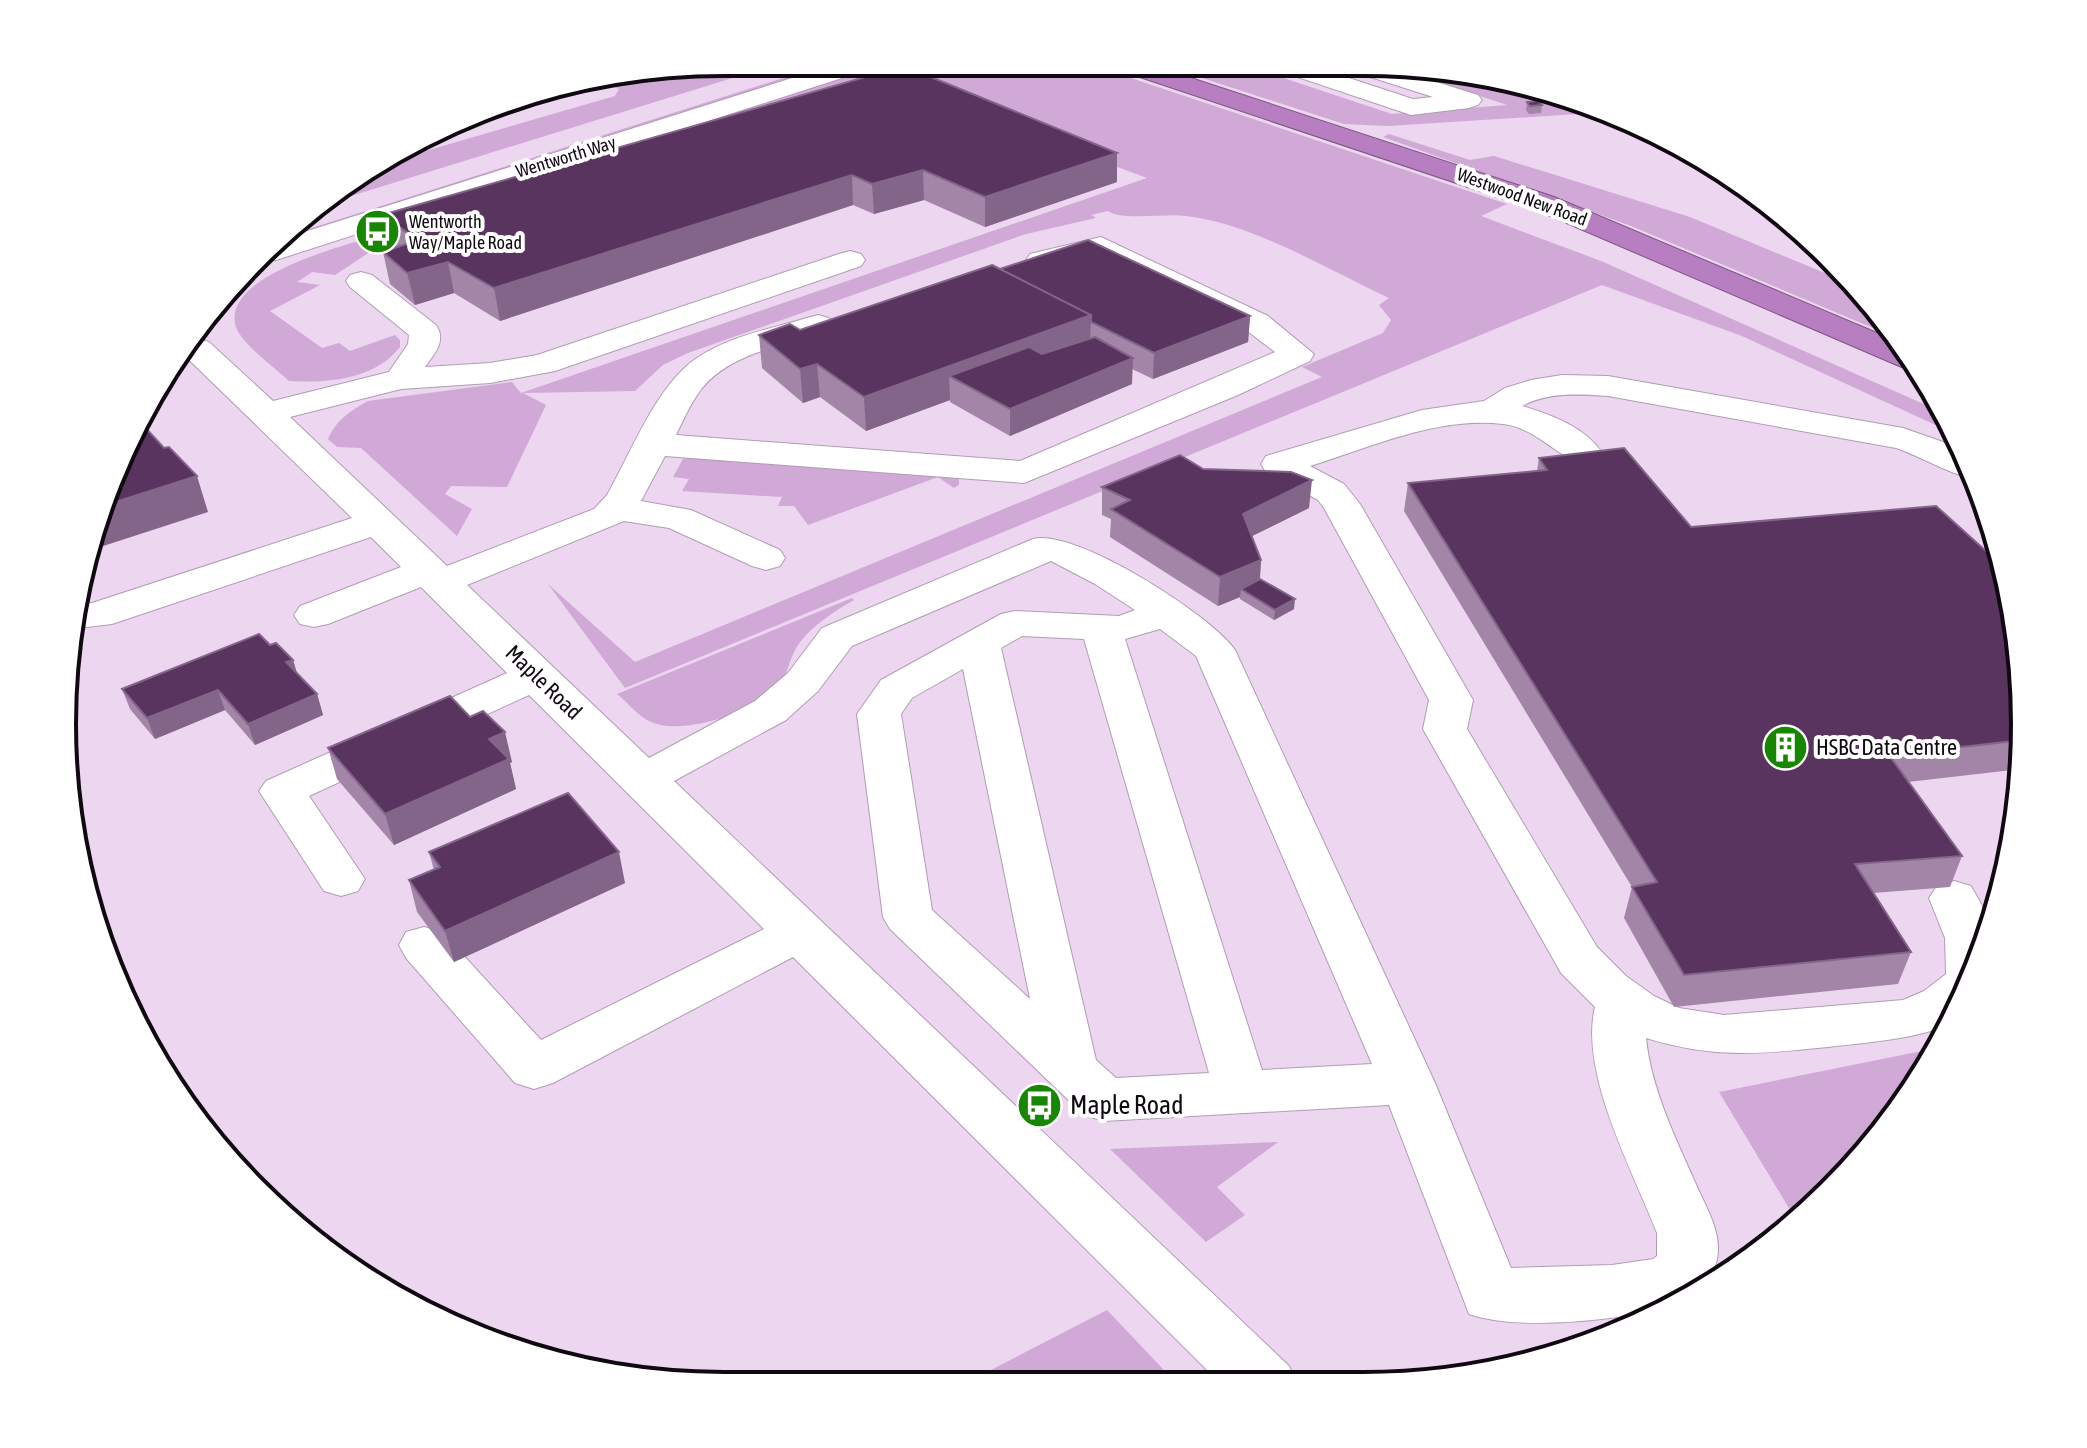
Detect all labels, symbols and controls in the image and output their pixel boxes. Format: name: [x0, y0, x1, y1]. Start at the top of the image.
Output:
street label: Wentworth Way: [513, 131, 618, 182]
street label: Westwood New Road: [1454, 163, 1590, 230]
bus stop icon: Wentworth Way/Maple Road: [354, 208, 402, 256]
place label: Wentworth Way/Maple Road: [409, 211, 522, 253]
street label: Maple Road: [500, 639, 588, 725]
building icon: HSBC Data Centre: [1761, 723, 1809, 771]
place label: HSBC Data Centre: [1816, 734, 1957, 760]
bus stop icon: Maple Road: [1015, 1081, 1063, 1129]
place label: Maple Road: [1070, 1090, 1183, 1120]

